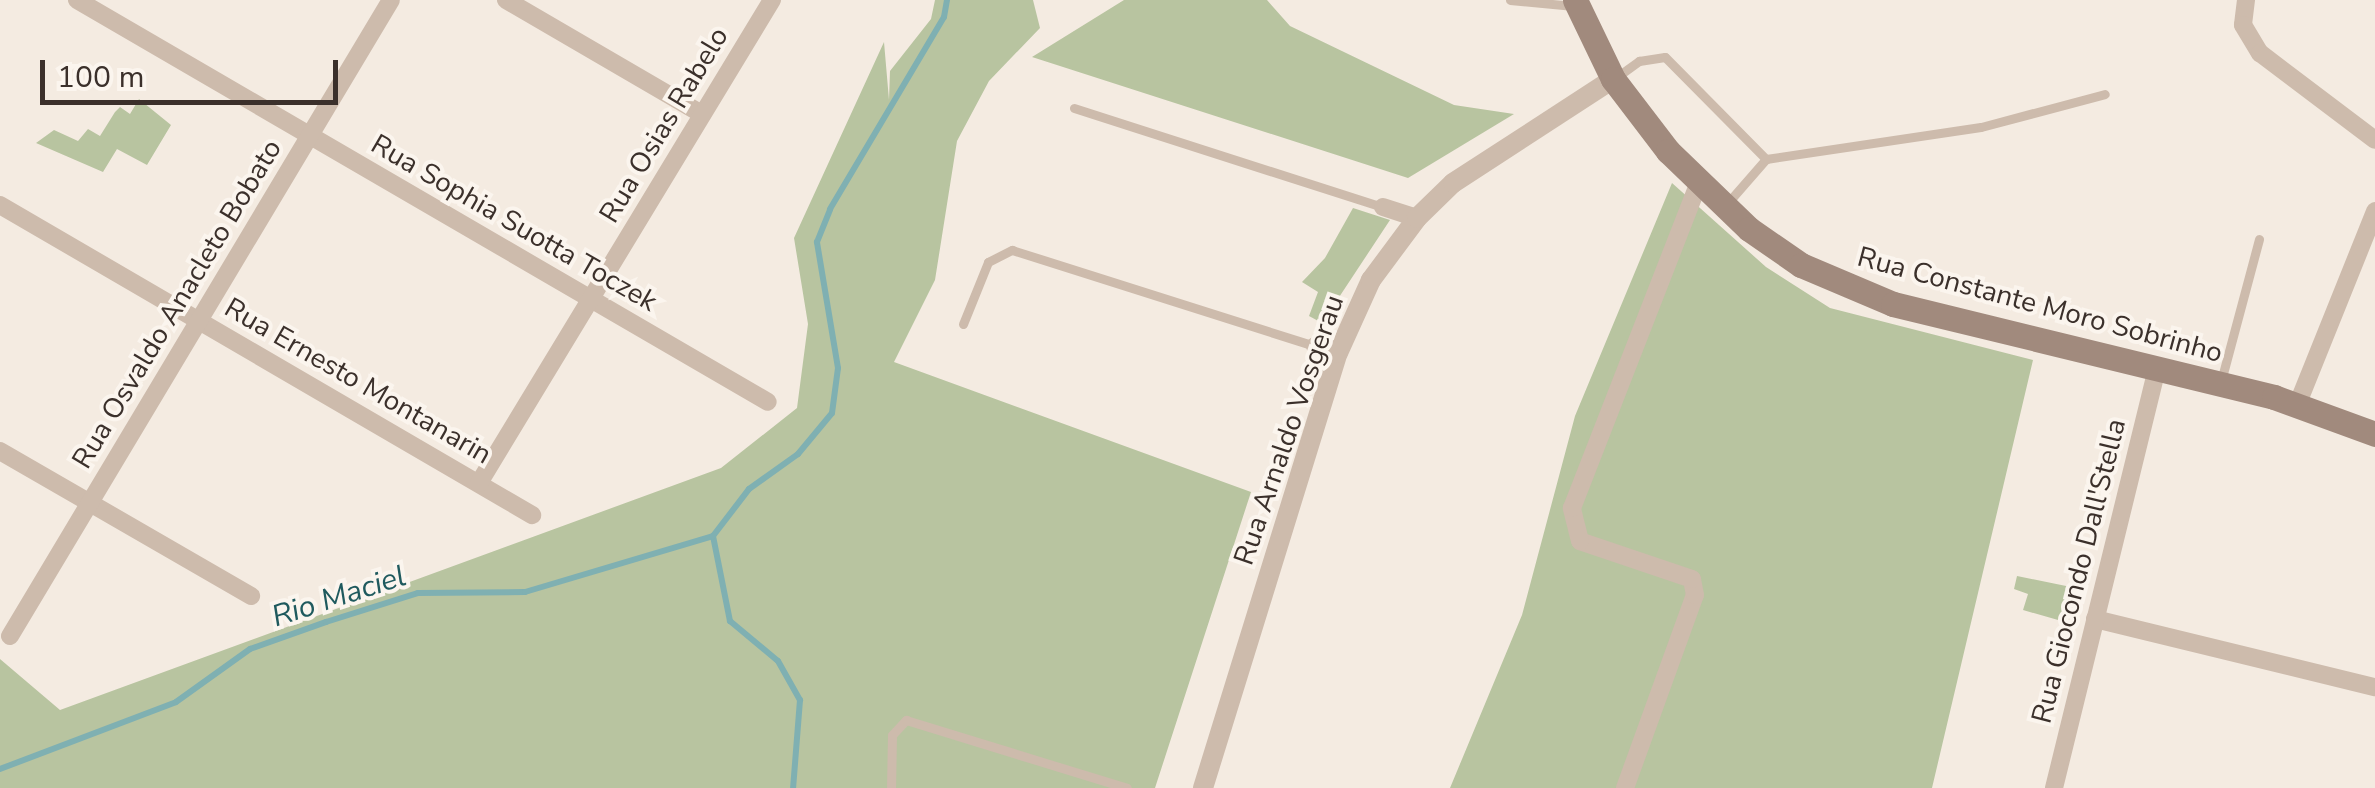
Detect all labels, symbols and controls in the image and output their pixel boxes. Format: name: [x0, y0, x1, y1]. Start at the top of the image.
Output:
street label: Rua Osias Rabelo: [592, 21, 736, 229]
scale bar: [45, 40, 342, 102]
text: 100 m: [57, 57, 144, 98]
street label: Rua Sophia Suotta Toczek: [365, 127, 663, 319]
street label: Rua Osvaldo Anacleto Bobato: [65, 133, 289, 475]
street label: Rua Constante Moro Sobrinho: [1854, 240, 2226, 370]
street label: Rua Ernesto Montanarin: [219, 291, 497, 471]
street label: Rua Arnaldo Vosgerau: [1227, 291, 1351, 569]
street label: Rua Giocondo Dall'Stella: [2025, 415, 2133, 727]
water label: Rio Maciel: [268, 558, 410, 636]

